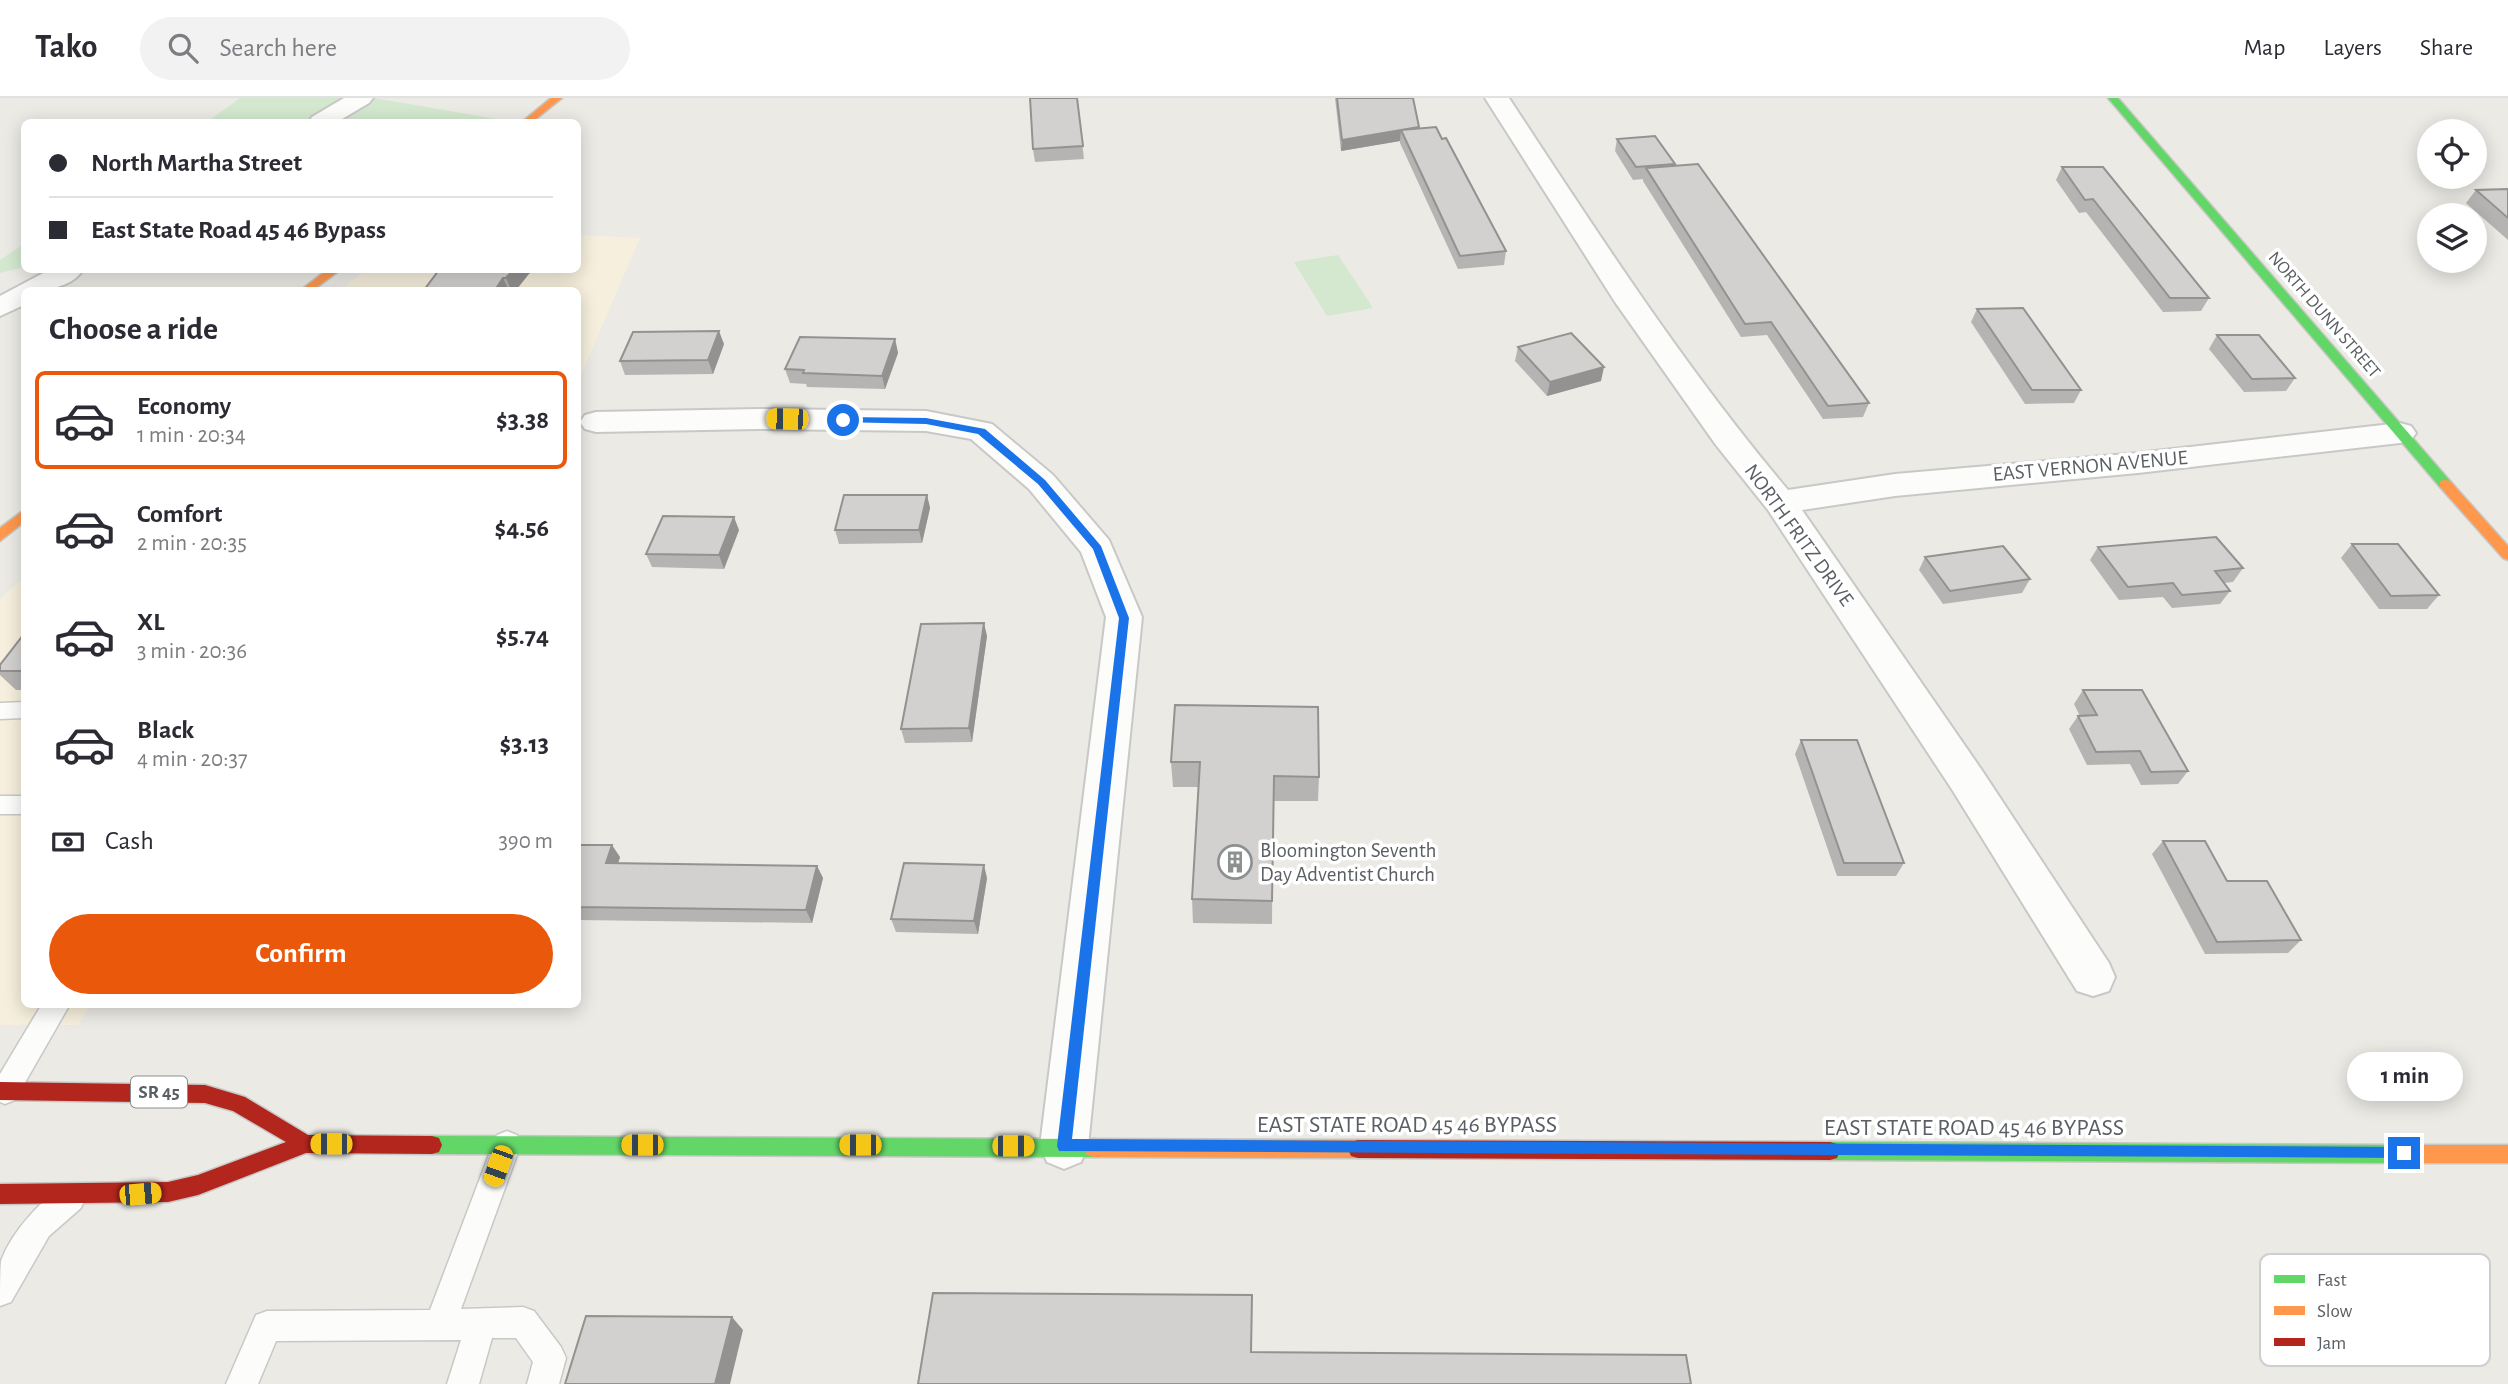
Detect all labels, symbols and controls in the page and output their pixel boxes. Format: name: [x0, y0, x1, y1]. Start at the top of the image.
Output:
search box: [140, 17, 630, 80]
icon: search: [164, 29, 202, 67]
text: Tako: [35, 31, 98, 64]
text: Search here: [220, 35, 337, 61]
text: Map: [2243, 36, 2285, 60]
text: Layers: [2323, 36, 2382, 60]
text: Share: [2420, 36, 2473, 60]
map controls: [2417, 119, 2487, 273]
button: locate: [2417, 119, 2487, 189]
text: North Martha Street: [91, 150, 302, 176]
button: layers: [2417, 203, 2487, 273]
text: East State Road 45 46 Bypass: [91, 217, 386, 243]
street label: NORTH DUNN STREET: [2265, 249, 2384, 382]
text: Choose a ride: [49, 313, 218, 345]
icon: car: [53, 389, 116, 452]
text: Economy: [137, 393, 231, 419]
route start: [827, 404, 859, 436]
text: $3.38: [496, 407, 549, 433]
car: [766, 408, 809, 430]
text: 1 min · 20:34: [137, 424, 246, 447]
street label: EAST VERNON AVENUE: [1992, 447, 2188, 485]
street label: NORTH FRITZ DRIVE: [1741, 460, 1857, 610]
icon: car: [53, 497, 116, 560]
text: Comfort: [137, 501, 222, 527]
text: $4.56: [494, 515, 549, 541]
text: 2 min · 20:35: [137, 532, 247, 555]
icon: car: [53, 605, 116, 668]
text: XL: [137, 609, 164, 635]
text: $5.74: [496, 623, 549, 649]
text: 3 min · 20:36: [137, 640, 247, 663]
icon: car: [53, 713, 116, 776]
text: Black: [137, 717, 194, 743]
text: $3.13: [500, 731, 549, 757]
text: 4 min · 20:37: [137, 748, 248, 771]
icon: cash: [49, 823, 87, 861]
text: Cash: [105, 828, 154, 854]
text: 390 m: [498, 830, 553, 853]
place label: Bloomington Seventh Day Adventist Church: [1260, 840, 1437, 885]
building icon: Bloomington Seventh Day Adventist Church: [1216, 843, 1254, 881]
button: Confirm: [49, 914, 553, 994]
callout: 1 min: [2346, 1052, 2462, 1100]
text: 1 min: [2381, 1065, 2429, 1088]
road number: SR 45: [131, 1076, 187, 1108]
street label: EAST STATE ROAD 45 46 BYPASS: [1257, 1113, 1557, 1137]
street label: EAST STATE ROAD 45 46 BYPASS: [1824, 1116, 2124, 1140]
car: [311, 1134, 353, 1155]
car: [622, 1135, 664, 1156]
car: [840, 1135, 882, 1156]
car: [993, 1136, 1035, 1157]
route end: [2388, 1137, 2420, 1169]
car: [481, 1143, 516, 1189]
car: [119, 1182, 162, 1206]
legend: [2260, 1254, 2490, 1366]
text: Fast: [2317, 1271, 2347, 1290]
text: Slow: [2317, 1302, 2353, 1321]
text: Jam: [2317, 1334, 2346, 1353]

